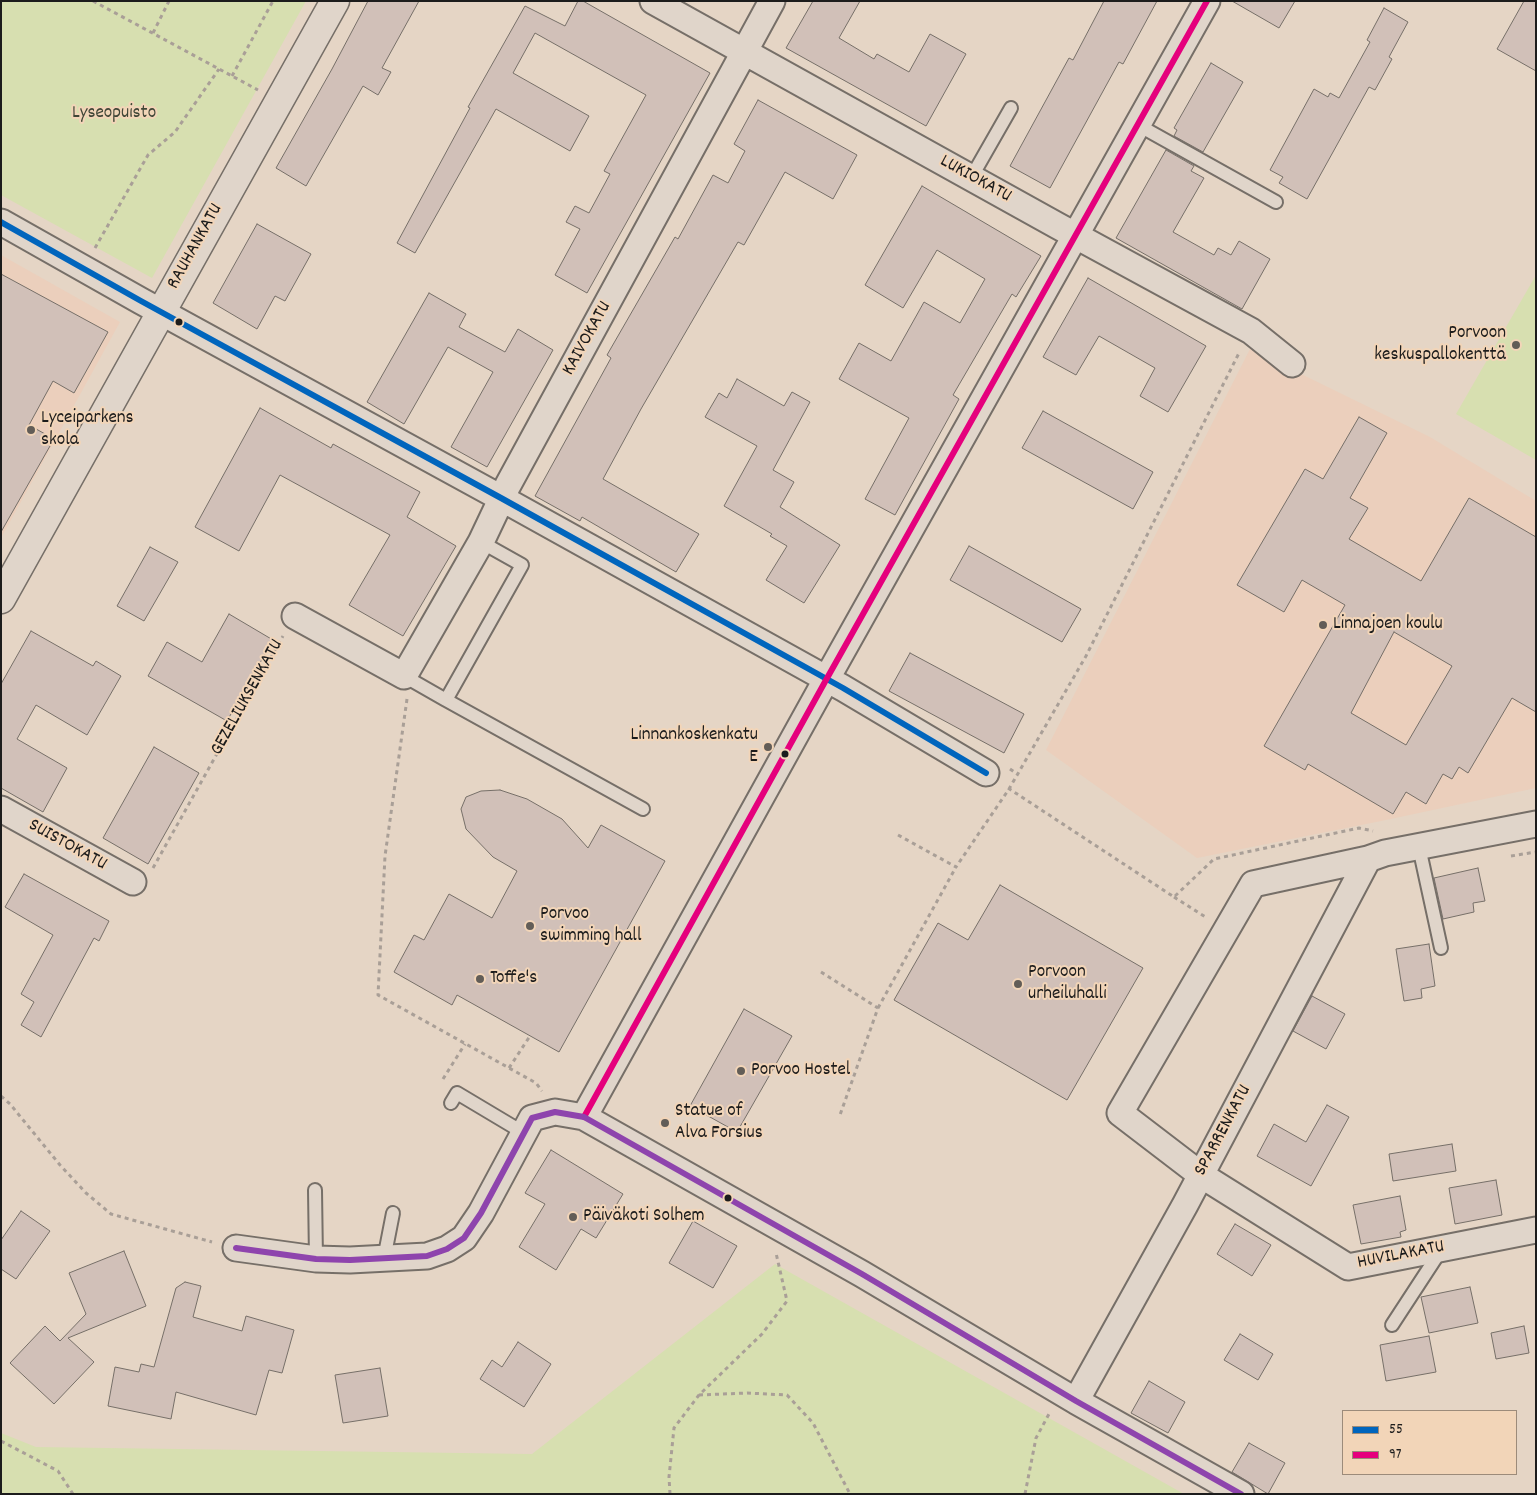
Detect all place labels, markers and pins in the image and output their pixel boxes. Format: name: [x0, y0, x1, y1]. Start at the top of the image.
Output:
unlabelled marker: [174, 317, 184, 327]
place label: Porvoon keskuspallokenttä: [1374, 323, 1506, 367]
marker: Porvoon keskuspallokenttä: [1510, 339, 1522, 351]
place label: Lyceiparkens skola: [41, 408, 134, 452]
marker: Lyceiparkens skola: [25, 424, 37, 436]
place label: Linnajoen koulu: [1333, 614, 1443, 636]
marker: Linnajoen koulu: [1317, 619, 1329, 631]
place label: Linnankoskenkatu E: [630, 725, 758, 769]
marker: Linnankoskenkatu E: [762, 741, 774, 753]
unlabelled marker: [780, 749, 790, 759]
place label: Porvoo swimming hall: [540, 904, 641, 948]
marker: Porvoo swimming hall: [524, 920, 536, 932]
place label: Porvoon urheiluhalli: [1028, 962, 1107, 1006]
place label: Toffe's: [490, 968, 537, 990]
marker: Toffe's: [474, 973, 486, 985]
marker: Porvoon urheiluhalli: [1012, 978, 1024, 990]
place label: Porvoo Hostel: [751, 1060, 850, 1082]
marker: Porvoo Hostel: [735, 1065, 747, 1077]
place label: Statue of Alva Forsius: [675, 1101, 763, 1145]
marker: Statue of Alva Forsius: [659, 1117, 671, 1129]
unlabelled marker: [723, 1193, 733, 1203]
place label: Päiväkoti Solhem: [583, 1206, 705, 1228]
marker: Päiväkoti Solhem: [567, 1211, 579, 1223]

